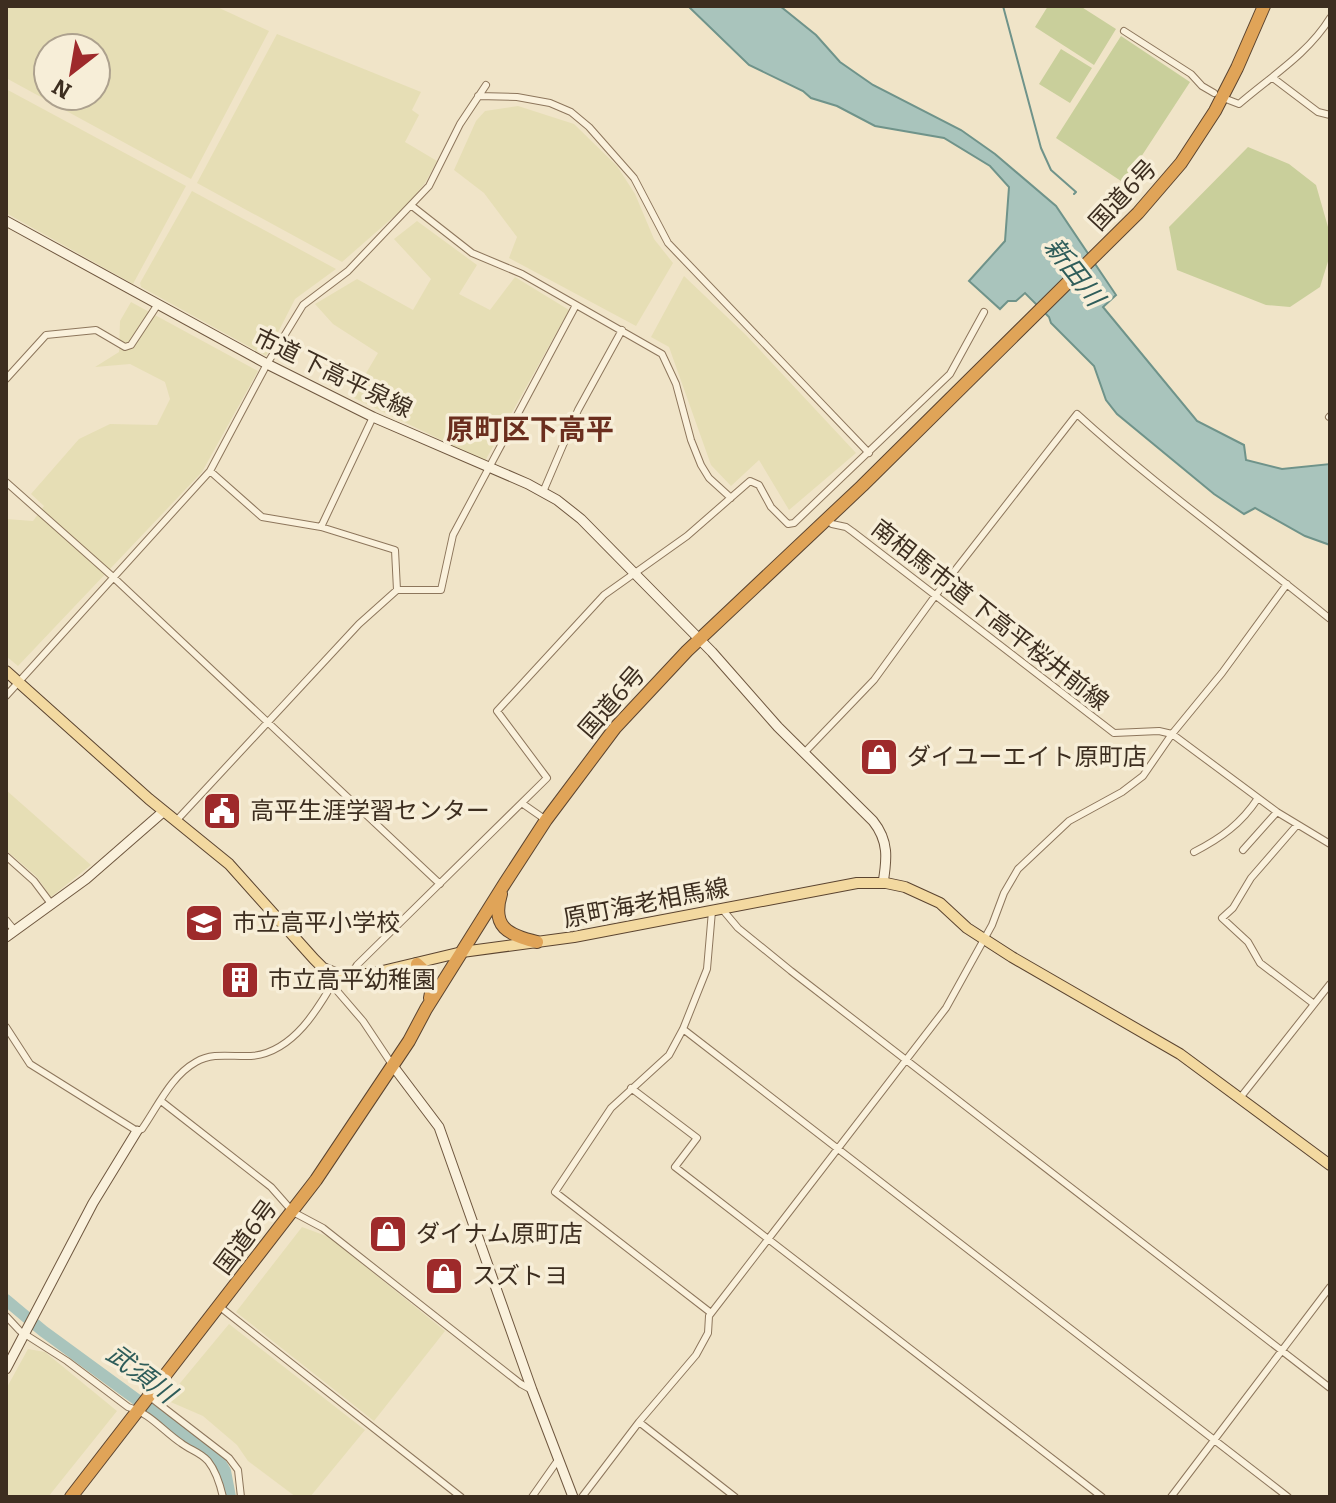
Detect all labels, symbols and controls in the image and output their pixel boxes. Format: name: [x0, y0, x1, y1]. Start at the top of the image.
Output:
north arrow: [32, 32, 112, 112]
text: N: [48, 73, 76, 105]
street label: 国道6号: [1083, 154, 1163, 236]
water label: 新田川: [1038, 232, 1112, 315]
street label: 市道 下高平泉線: [249, 323, 417, 423]
district label: 原町区下高平: [446, 413, 614, 446]
street label: 南相馬市道 下高平桜井前線: [866, 514, 1114, 716]
street label: 国道6号: [573, 660, 651, 744]
shop icon: ダイユーエイト原町店: [858, 736, 900, 778]
place label: ダイユーエイト原町店: [907, 743, 1147, 771]
public building icon: 高平生涯学習センター: [201, 790, 243, 832]
place label: 高平生涯学習センター: [250, 797, 490, 825]
street label: 原町海老相馬線: [561, 873, 731, 933]
school or university icon: 市立高平小学校: [183, 902, 225, 944]
place label: 市立高平小学校: [232, 909, 400, 937]
building icon: 市立高平幼稚園: [219, 959, 261, 1001]
place label: 市立高平幼稚園: [268, 966, 436, 994]
street label: 国道6号: [209, 1194, 283, 1280]
shop icon: ダイナム原町店: [367, 1213, 409, 1255]
place label: ダイナム原町店: [416, 1220, 583, 1248]
shop icon: スズトヨ: [423, 1255, 465, 1297]
place label: スズトヨ: [472, 1262, 568, 1290]
water label: 武須川: [101, 1338, 184, 1412]

